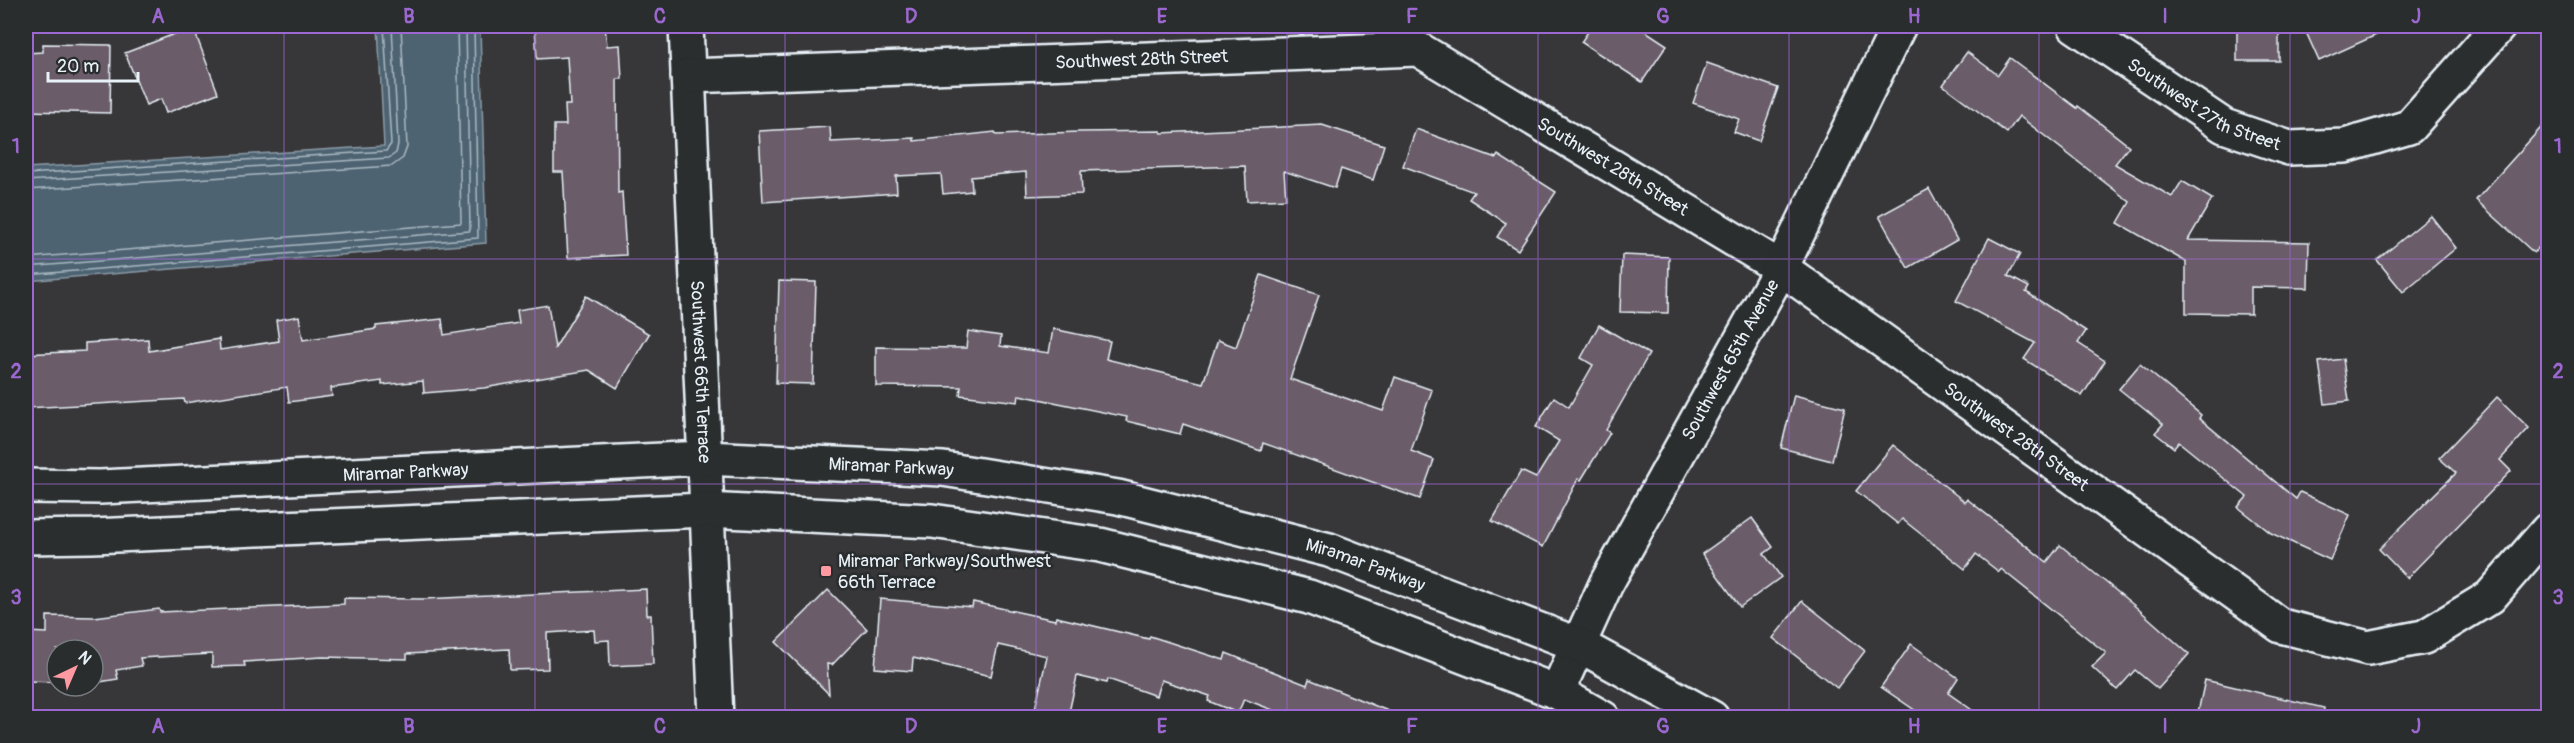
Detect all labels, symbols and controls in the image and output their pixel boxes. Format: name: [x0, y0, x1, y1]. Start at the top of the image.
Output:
text: A: [152, 4, 165, 29]
text: B: [403, 4, 415, 29]
text: C: [654, 4, 666, 29]
text: D: [905, 4, 918, 29]
text: E: [1157, 4, 1168, 29]
text: F: [1406, 4, 1418, 29]
text: G: [1656, 4, 1670, 29]
text: H: [1908, 4, 1921, 29]
text: I: [2162, 4, 2168, 29]
text: J: [2411, 4, 2421, 29]
scale bar: [48, 45, 138, 83]
street label: Southwest 28th Street: [1055, 45, 1229, 74]
street label: Southwest 27th Street: [2123, 53, 2284, 157]
text: 20 m: [57, 55, 99, 78]
street label: Southwest 28th Street: [1533, 112, 1693, 222]
text: 1: [12, 134, 20, 159]
text: 1: [2554, 134, 2562, 159]
street label: Southwest 65th Avenue: [1677, 275, 1784, 444]
street label: Southwest 66th Terrace: [685, 280, 716, 464]
text: 2: [10, 359, 22, 384]
text: 2: [2552, 359, 2564, 384]
street label: Southwest 28th Street: [1939, 377, 2094, 497]
street label: Miramar Parkway: [828, 453, 956, 483]
street label: Miramar Parkway: [342, 458, 469, 487]
street label: Miramar Parkway: [1303, 534, 1429, 598]
place label: Miramar Parkway/Southwest 66th Terrace: [838, 550, 1052, 594]
marker: Miramar Parkway/Southwest 66th Terrace: [819, 564, 833, 578]
text: 3: [10, 585, 22, 610]
text: 3: [2552, 585, 2564, 610]
north arrow: [45, 638, 105, 698]
text: N: [74, 647, 96, 669]
text: A: [152, 714, 165, 739]
text: B: [403, 714, 415, 739]
text: C: [654, 714, 666, 739]
text: D: [905, 714, 918, 739]
text: E: [1157, 714, 1168, 739]
text: F: [1406, 714, 1418, 739]
text: G: [1656, 714, 1670, 739]
text: H: [1908, 714, 1921, 739]
text: I: [2162, 714, 2168, 739]
text: J: [2411, 714, 2421, 739]

